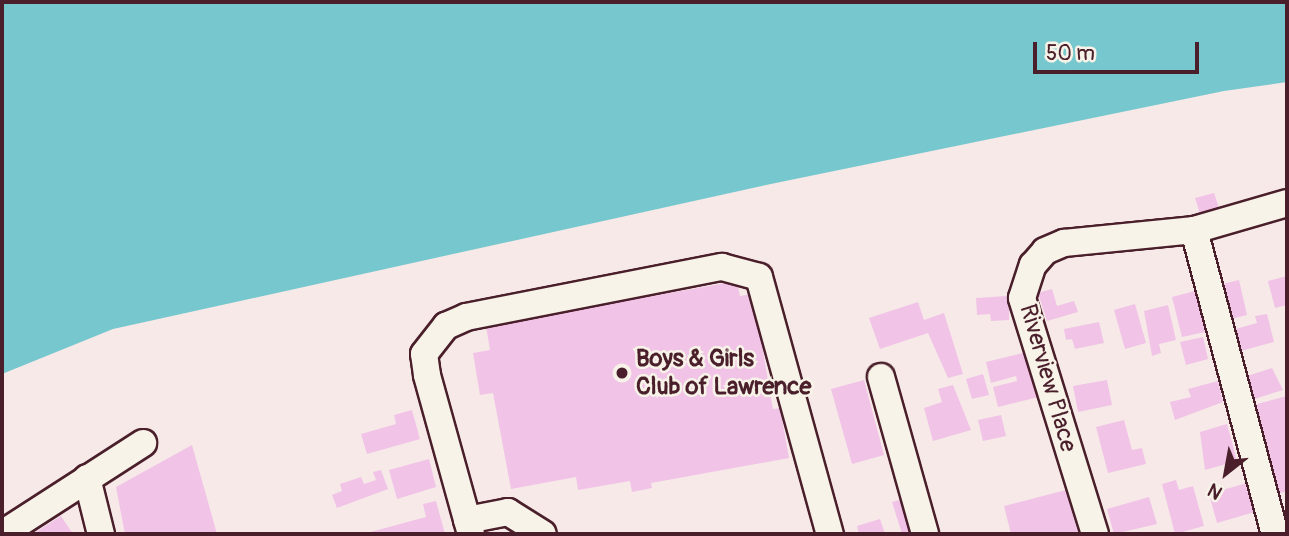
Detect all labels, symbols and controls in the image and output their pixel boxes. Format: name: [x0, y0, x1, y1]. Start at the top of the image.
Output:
scale bar: [1037, 28, 1203, 72]
text: 50 m: [1046, 40, 1095, 67]
street label: Riverview Place: [1013, 301, 1083, 455]
place label: Boys & Girls Club of Lawrence: [636, 345, 811, 401]
marker: Boys & Girls Club of Lawrence: [614, 365, 630, 381]
north arrow: [1191, 438, 1261, 508]
text: N: [1203, 477, 1227, 505]

